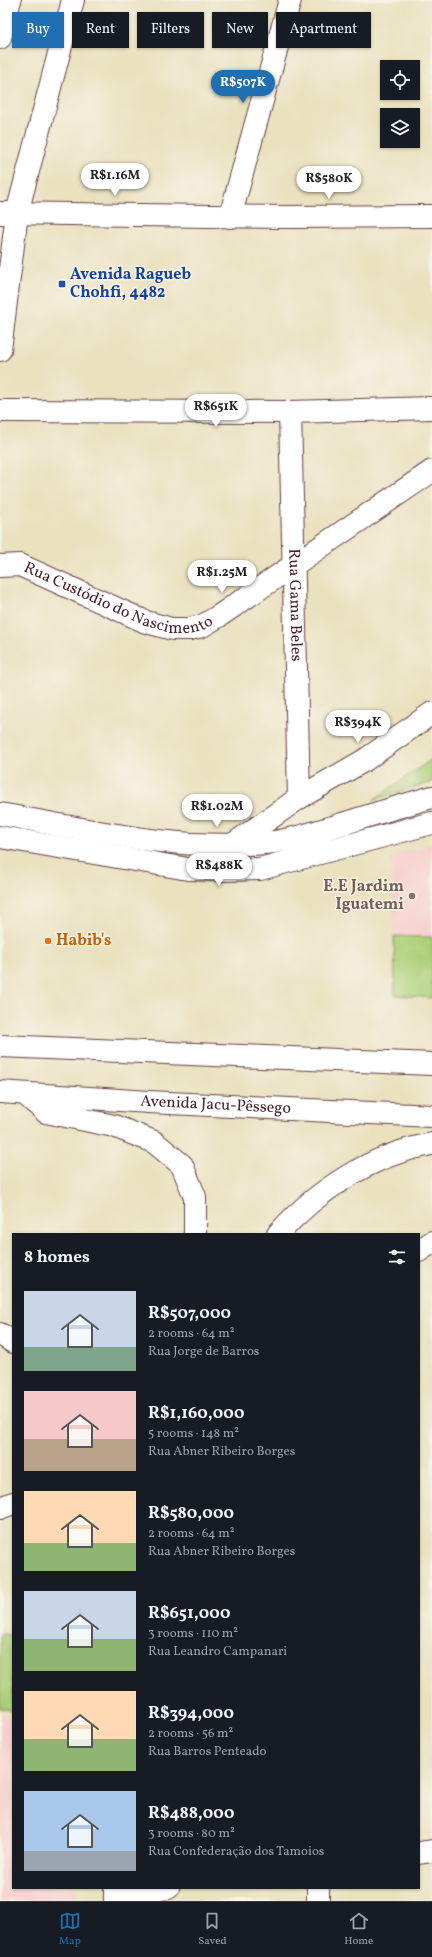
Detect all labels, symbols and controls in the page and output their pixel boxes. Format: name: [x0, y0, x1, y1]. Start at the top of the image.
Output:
chip: Buy: [12, 12, 64, 48]
chip: Rent: [72, 12, 129, 48]
chip: Filters: [137, 12, 204, 48]
chip: New: [212, 12, 268, 48]
chip: Apartment: [276, 12, 371, 48]
map controls: [380, 60, 420, 148]
button: locate: [380, 60, 420, 100]
pin: R$507K: [210, 70, 276, 104]
text: R$507K: [220, 74, 266, 92]
button: layers: [380, 108, 420, 148]
pin: R$1.16M: [78, 163, 152, 197]
pin: R$580K: [296, 166, 362, 200]
text: R$1.16M: [90, 167, 140, 185]
text: R$580K: [305, 170, 353, 188]
place label: Avenida Ragueb Chohfi, 4482: [70, 264, 191, 304]
marker: Avenida Ragueb Chohfi, 4482: [57, 279, 67, 289]
pin: R$651K: [183, 394, 249, 428]
text: R$651K: [194, 398, 238, 416]
street label: Rua Gama Beles: [282, 548, 307, 662]
street label: Rua Custódio do Nascimento: [20, 557, 217, 640]
pin: R$1.25M: [185, 560, 259, 594]
text: R$1.25M: [197, 564, 247, 582]
pin: R$394K: [325, 710, 391, 744]
text: R$394K: [334, 714, 382, 732]
pin: R$1.02M: [180, 794, 254, 828]
text: R$1.02M: [191, 798, 243, 816]
pin: R$488K: [186, 853, 252, 887]
text: R$488K: [195, 857, 243, 875]
place label: E.E Jardim Iguatemi: [323, 876, 404, 916]
marker: E.E Jardim Iguatemi: [407, 891, 417, 901]
place label: Habib's: [56, 930, 111, 952]
marker: Habib's: [43, 936, 53, 946]
street label: Avenida Jacu-Pêssego: [139, 1090, 292, 1120]
text: 8 homes: [24, 1246, 90, 1269]
icon: filters: [386, 1246, 408, 1268]
text: R$507,000: [148, 1302, 231, 1325]
icon: home: [56, 1307, 104, 1355]
text: 2 rooms · 64 m²: [148, 1325, 235, 1343]
text: Rua Jorge de Barros: [148, 1343, 259, 1361]
text: R$1,160,000: [148, 1402, 244, 1425]
icon: home: [56, 1407, 104, 1455]
text: 5 rooms · 148 m²: [148, 1425, 239, 1443]
text: Rua Abner Ribeiro Borges: [148, 1443, 295, 1461]
text: R$580,000: [148, 1502, 234, 1525]
icon: home: [56, 1507, 104, 1555]
text: 2 rooms · 64 m²: [148, 1525, 235, 1543]
text: Rua Abner Ribeiro Borges: [148, 1543, 295, 1561]
text: R$651,000: [148, 1602, 230, 1625]
icon: home: [56, 1607, 104, 1655]
text: 3 rooms · 110 m²: [148, 1625, 238, 1643]
text: Rua Leandro Campanari: [148, 1643, 287, 1661]
text: R$394,000: [148, 1702, 234, 1725]
icon: home: [56, 1707, 104, 1755]
text: 2 rooms · 56 m²: [148, 1725, 233, 1743]
text: Rua Barros Penteado: [148, 1743, 266, 1761]
text: R$488,000: [148, 1802, 234, 1825]
icon: home: [56, 1807, 104, 1855]
text: 3 rooms · 80 m²: [148, 1825, 235, 1843]
text: Rua Confederação dos Tamoios: [148, 1843, 324, 1861]
tab: Map: [59, 1910, 81, 1949]
tab: Saved: [198, 1910, 227, 1949]
tab: Home: [344, 1910, 373, 1949]

